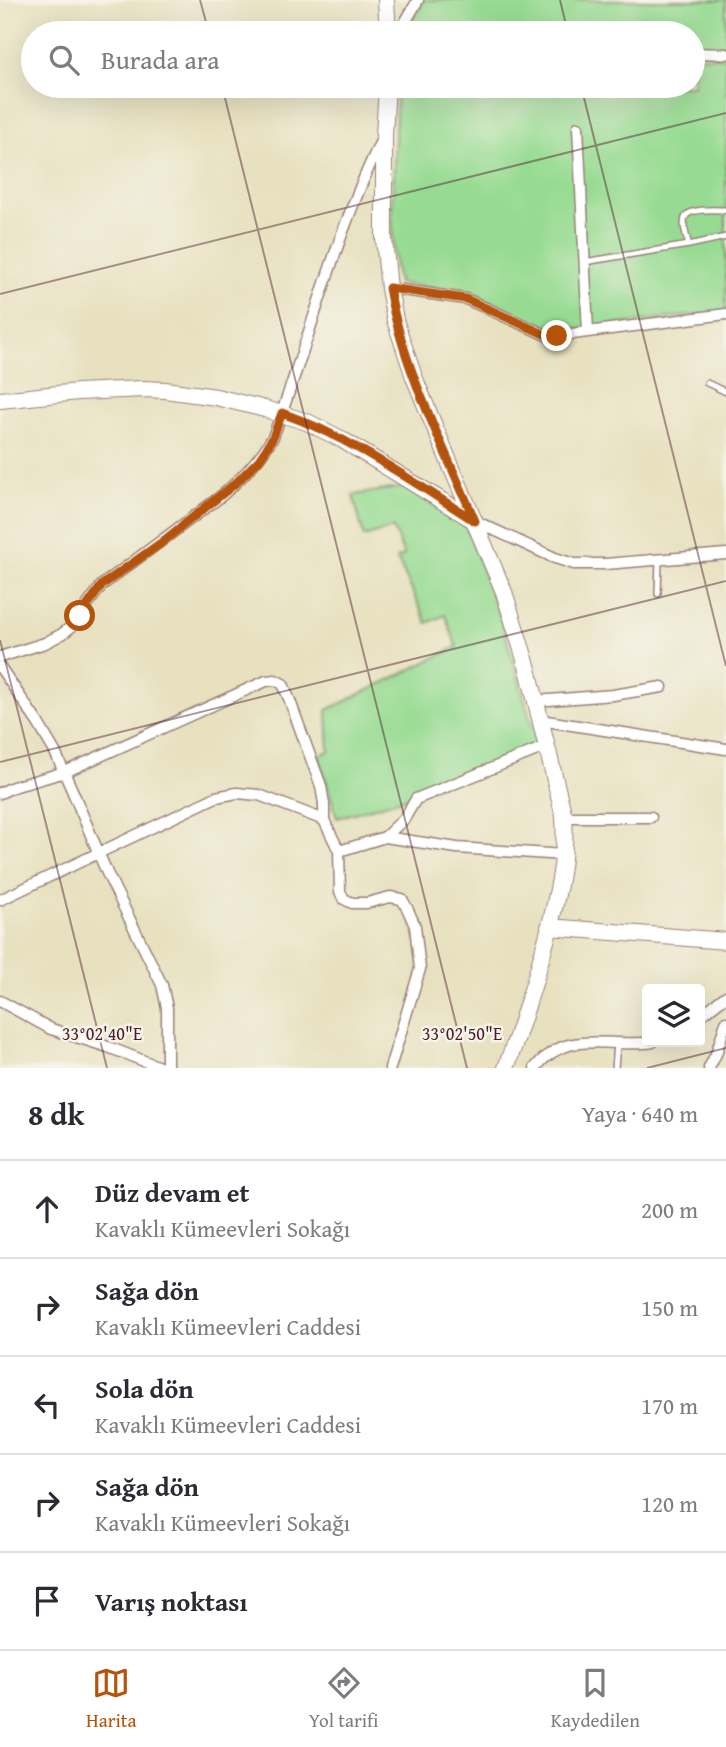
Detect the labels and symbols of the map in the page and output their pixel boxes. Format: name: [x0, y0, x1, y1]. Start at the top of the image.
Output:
route end: [541, 320, 572, 351]
route start: [64, 600, 95, 631]
text: 33°02'40"E: [62, 1020, 142, 1047]
text: 33°02'50"E: [422, 1020, 502, 1047]

